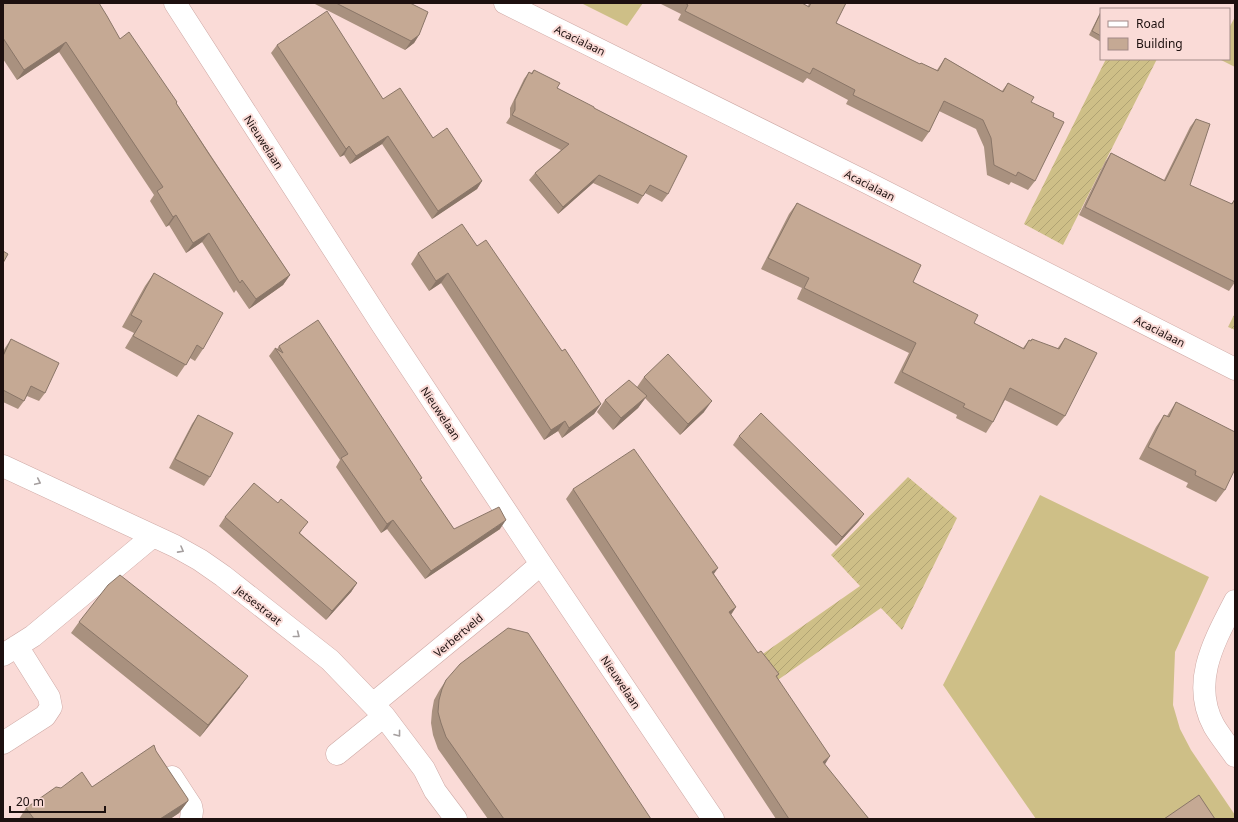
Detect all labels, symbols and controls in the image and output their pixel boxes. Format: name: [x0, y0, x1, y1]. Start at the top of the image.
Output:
legend: [1100, 8, 1230, 60]
text: Road: [1136, 15, 1165, 32]
street label: Acacialaan: [552, 21, 608, 59]
text: Building: [1136, 35, 1183, 52]
street label: Nieuwelaan: [241, 112, 287, 172]
street label: Acacialaan: [842, 166, 898, 204]
street label: Acacialaan: [1132, 312, 1188, 350]
street label: Nieuwelaan: [418, 384, 464, 442]
one-way arrow: [34, 477, 42, 485]
one-way arrow: [177, 545, 184, 552]
street label: Jetsestraat: [232, 582, 285, 628]
street label: Verbertveld: [430, 610, 486, 660]
one-way arrow: [293, 630, 300, 637]
street label: Nieuwelaan: [598, 653, 644, 711]
one-way arrow: [393, 730, 400, 737]
scale bar: [10, 788, 105, 814]
text: 20 m: [16, 793, 44, 810]

